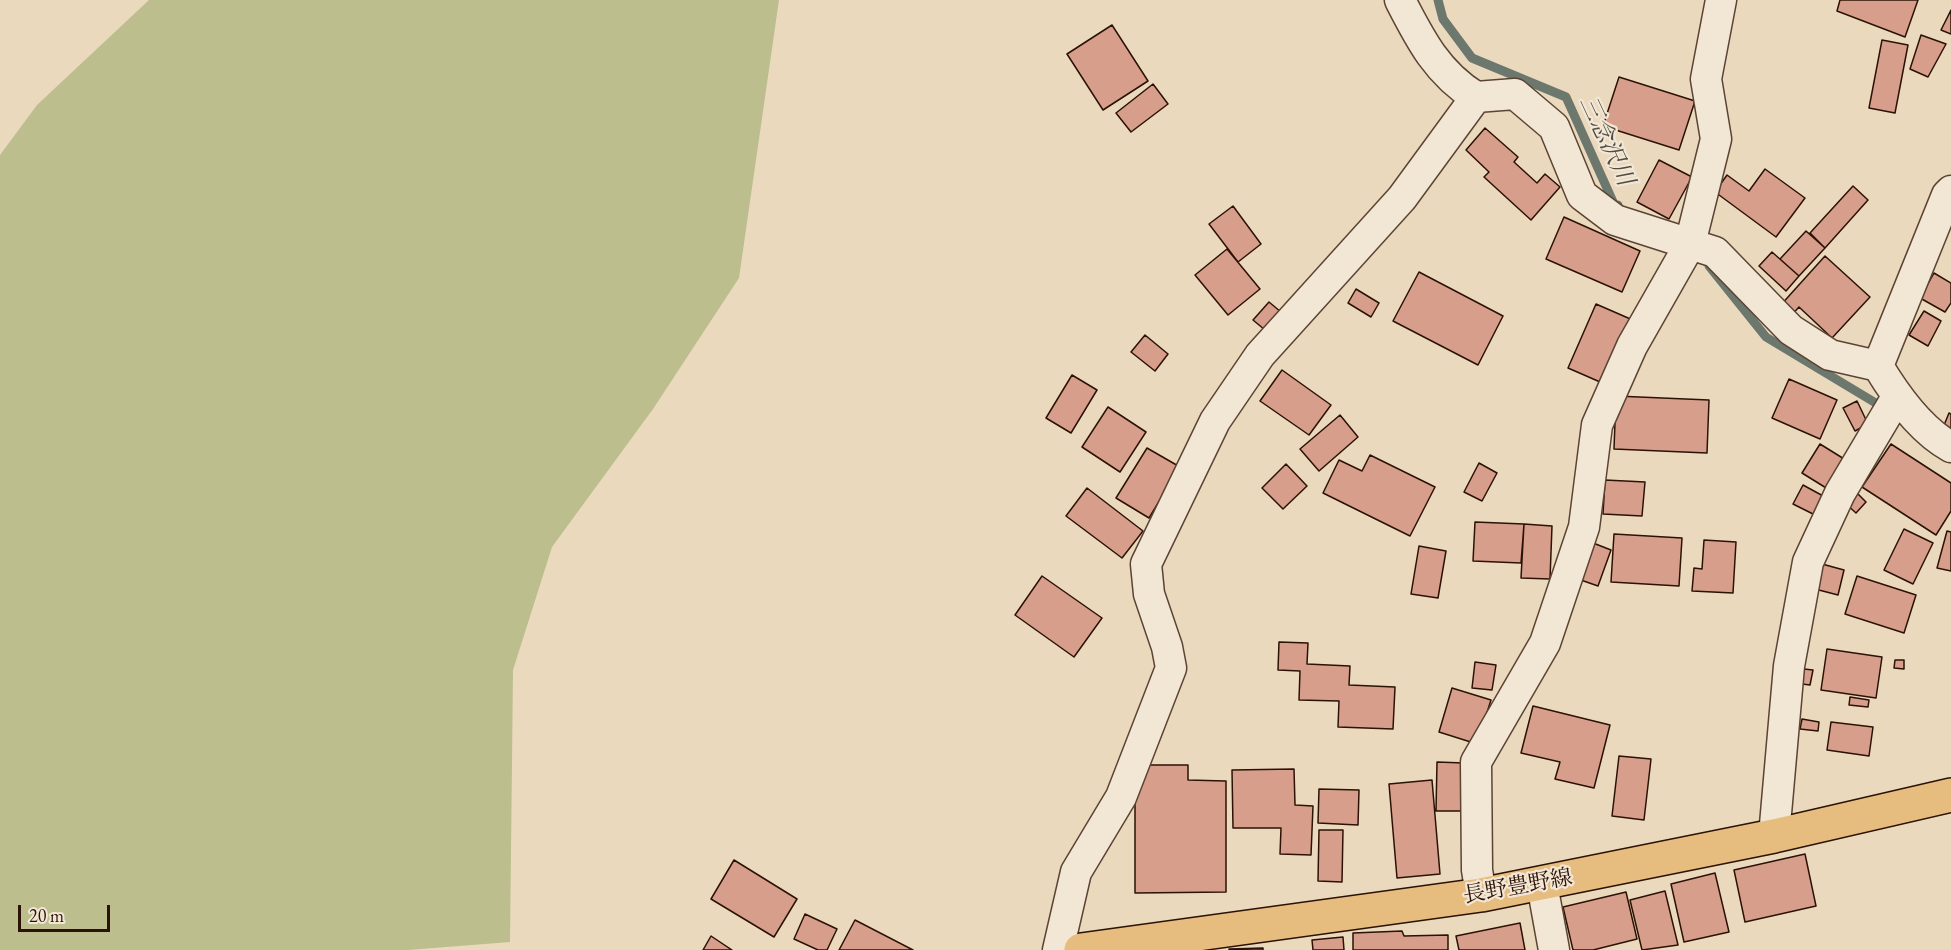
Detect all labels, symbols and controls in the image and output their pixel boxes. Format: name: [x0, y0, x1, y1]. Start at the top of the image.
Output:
water label: 三念沢川: [1573, 91, 1639, 191]
street label: 長野豊野線: [1462, 864, 1574, 910]
scale bar: [21, 893, 112, 931]
text: 20 m: [29, 904, 64, 927]

